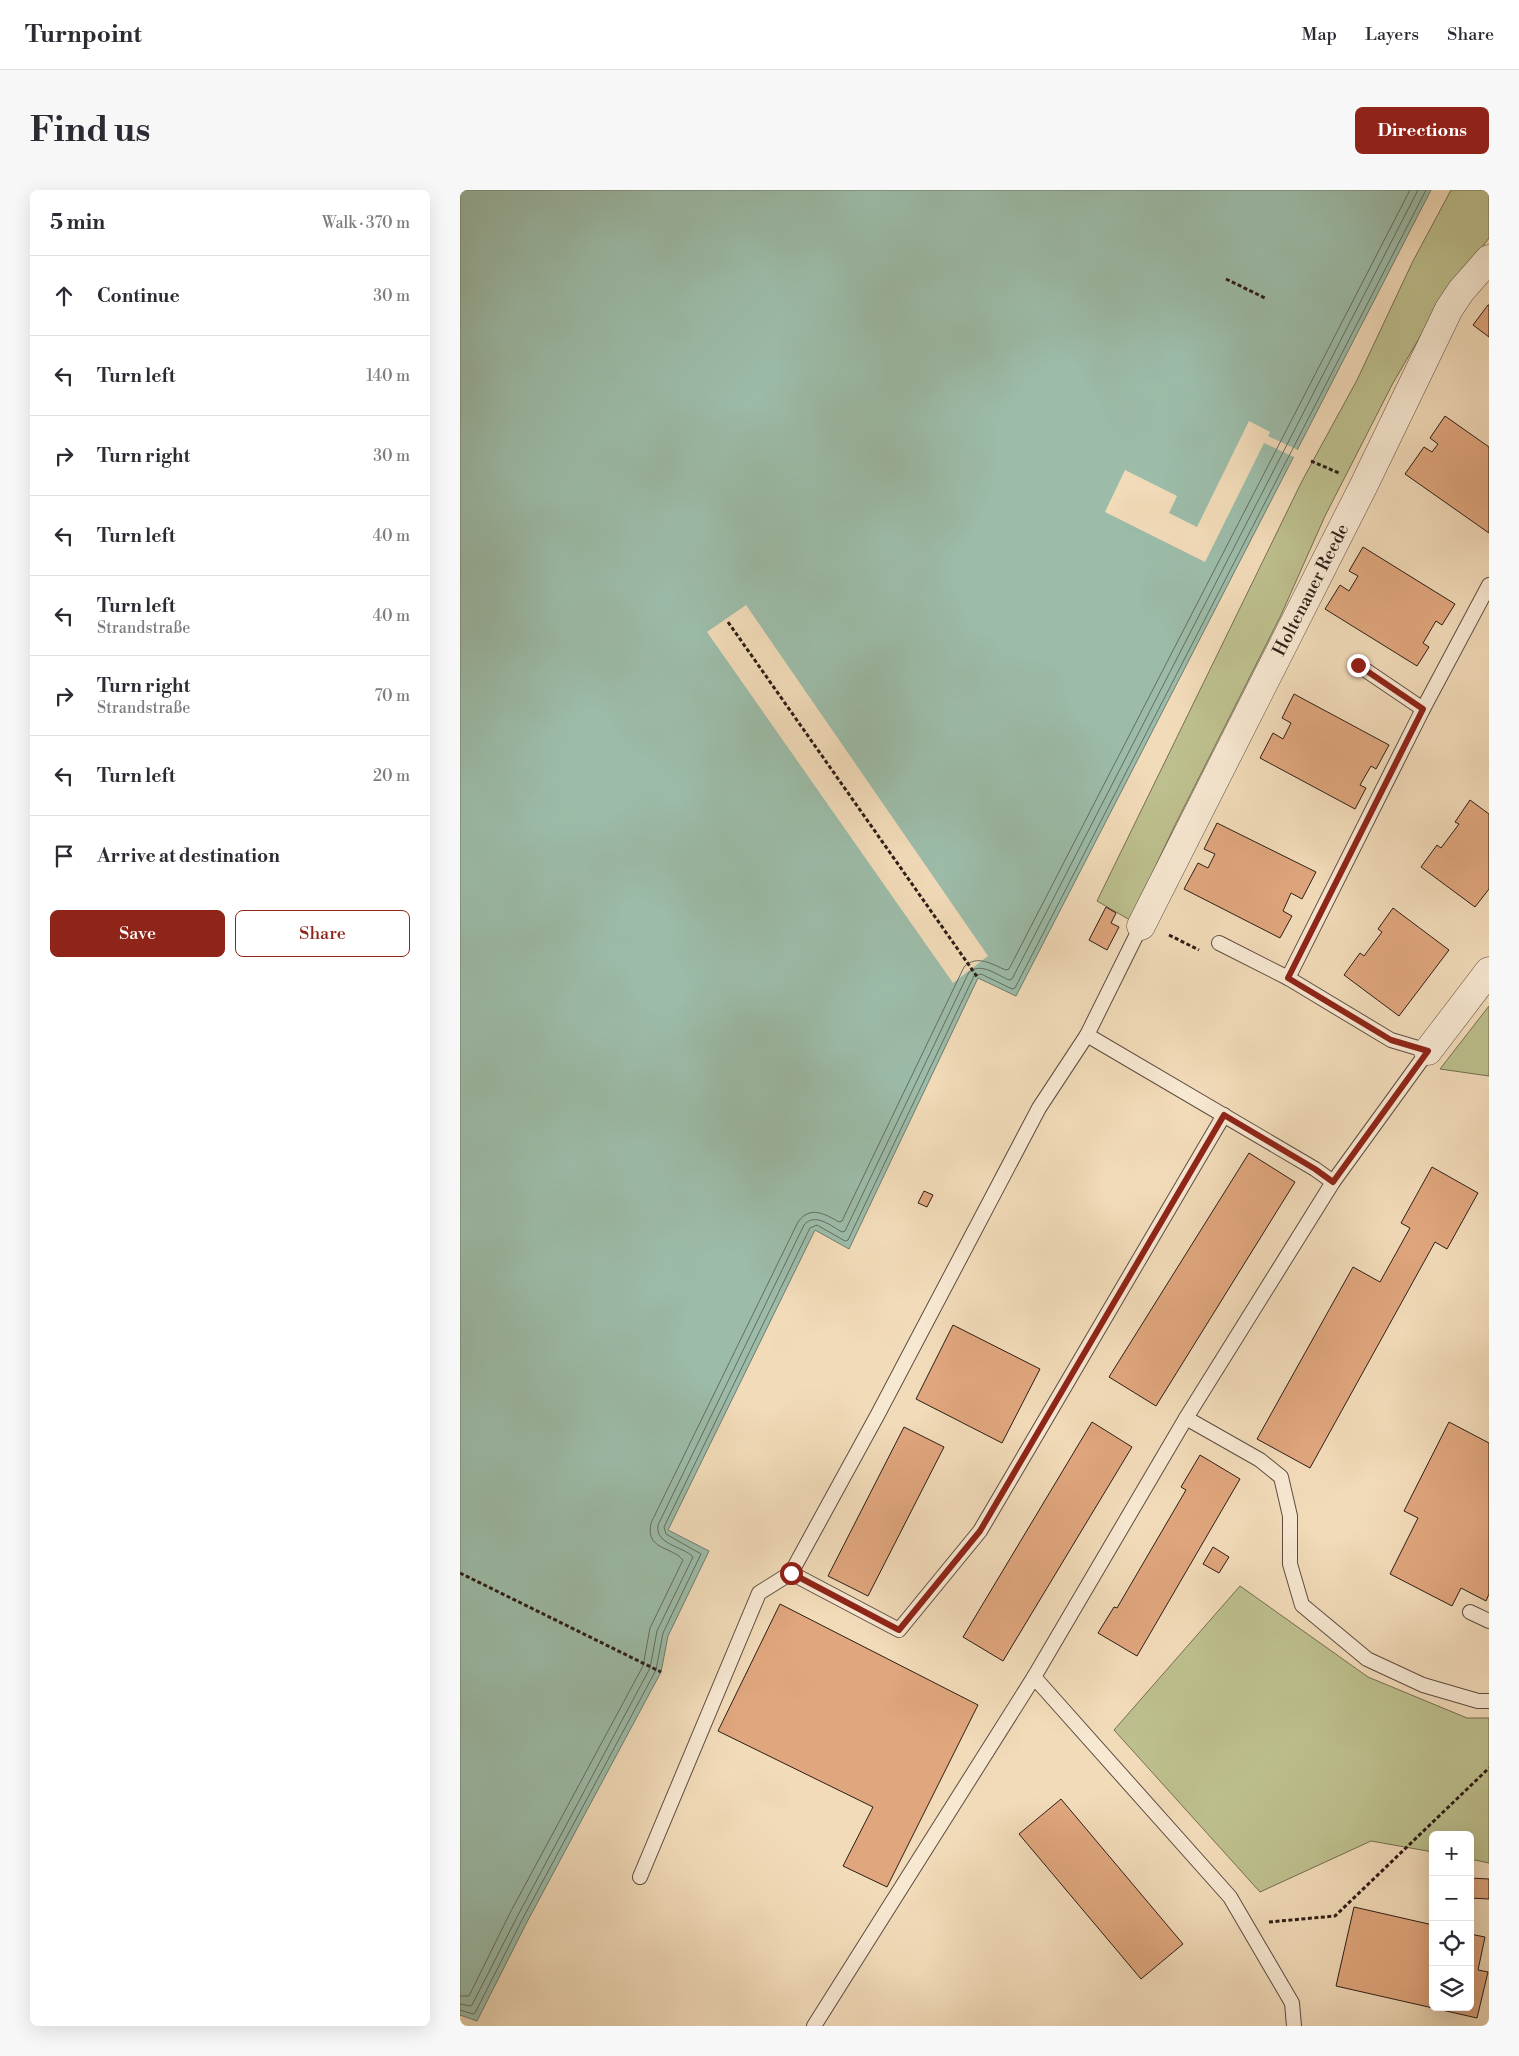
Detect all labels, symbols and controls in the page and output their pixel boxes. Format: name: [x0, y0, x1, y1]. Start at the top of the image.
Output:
text: Turnpoint: [25, 20, 142, 50]
text: Map: [1302, 23, 1337, 46]
text: Layers: [1365, 23, 1419, 46]
text: Share: [1447, 23, 1494, 46]
button: Directions: [1355, 107, 1489, 154]
text: Find us: [30, 109, 150, 152]
text: 5 min: [50, 210, 105, 236]
text: Walk · 370 m: [322, 213, 410, 233]
icon: ahead: [50, 282, 78, 310]
text: Continue: [97, 284, 180, 308]
text: 30 m: [373, 286, 410, 306]
icon: left: [50, 362, 78, 390]
text: Turn left: [97, 364, 176, 388]
text: 140 m: [366, 366, 410, 386]
icon: right: [50, 442, 78, 470]
text: Turn right: [97, 444, 190, 468]
text: 30 m: [373, 446, 410, 466]
street label: Holtenauer Reede: [1268, 520, 1354, 660]
icon: left: [50, 522, 78, 550]
text: Turn left: [97, 524, 176, 548]
text: 40 m: [373, 526, 410, 546]
text: Turn left: [97, 594, 176, 618]
icon: left: [50, 602, 78, 630]
text: 40 m: [373, 606, 410, 626]
text: Strandstraße: [97, 618, 190, 638]
route end: [1347, 654, 1370, 677]
text: Turn right: [97, 674, 190, 698]
icon: right: [50, 682, 78, 710]
text: 70 m: [374, 686, 410, 706]
text: Strandstraße: [97, 698, 190, 718]
icon: left: [50, 762, 78, 790]
text: Turn left: [97, 764, 176, 788]
text: 20 m: [373, 766, 410, 786]
icon: arrive: [50, 842, 78, 870]
text: Arrive at destination: [97, 844, 280, 868]
button: Save: [50, 910, 225, 957]
button: Share: [235, 910, 410, 957]
route start: [780, 1562, 803, 1585]
map controls: [1429, 1831, 1474, 2011]
button: +: [1429, 1831, 1474, 1876]
button: −: [1429, 1876, 1474, 1921]
button: locate: [1429, 1921, 1474, 1966]
button: layers: [1429, 1966, 1474, 2011]

